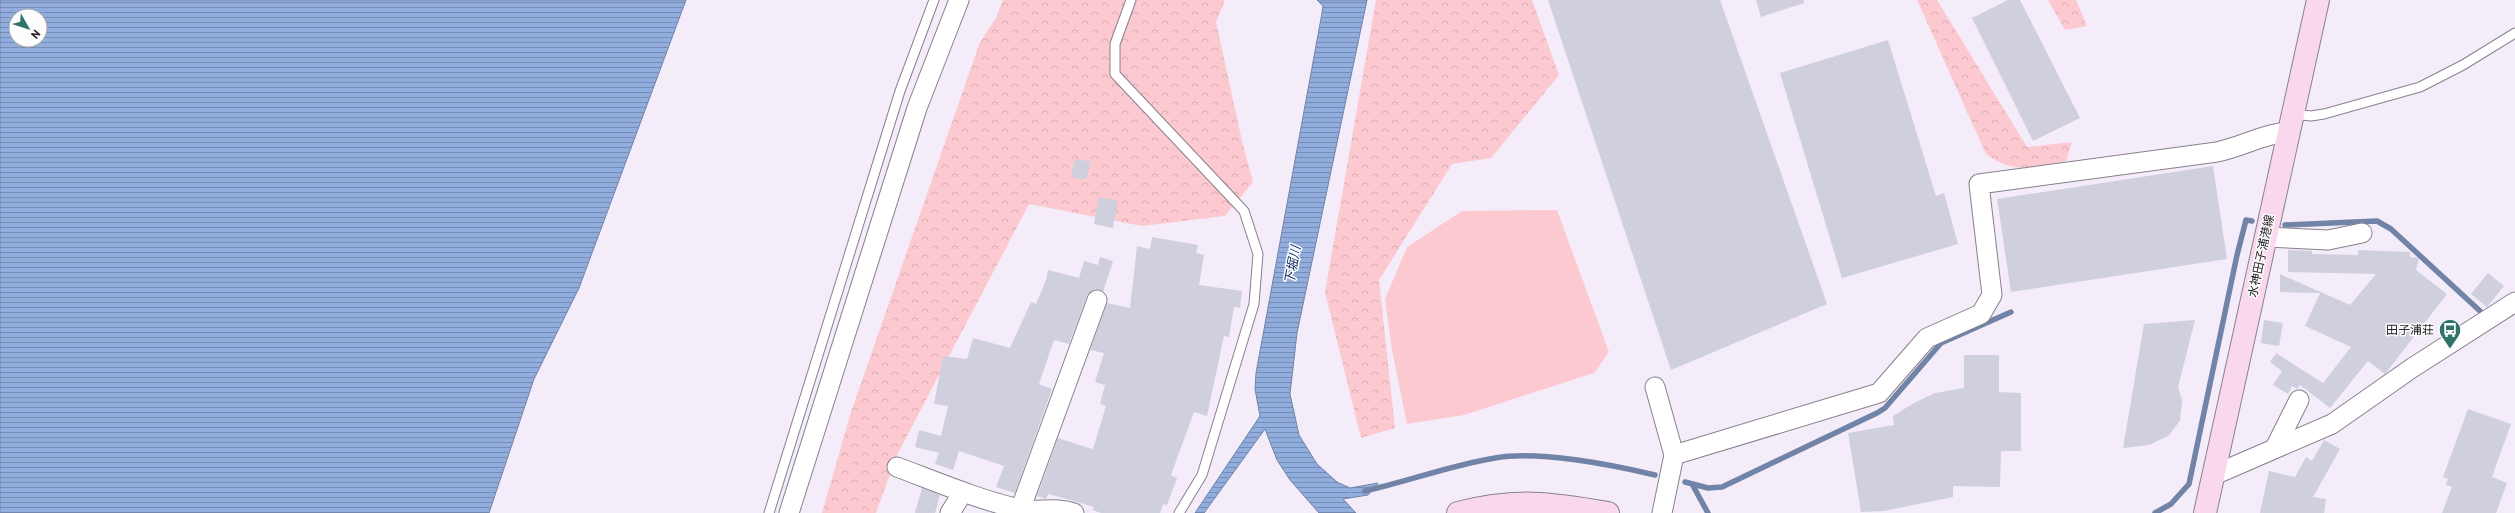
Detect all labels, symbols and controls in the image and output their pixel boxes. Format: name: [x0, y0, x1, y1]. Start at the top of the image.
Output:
north arrow: [8, 8, 48, 48]
text: N: [29, 28, 44, 42]
street label: 水神田子浦港線: [2244, 213, 2276, 298]
water label: 下堀川: [1281, 242, 1304, 286]
bus stop icon: 田子浦荘: [2437, 317, 2463, 350]
place label: 田子浦荘: [2386, 322, 2434, 336]

